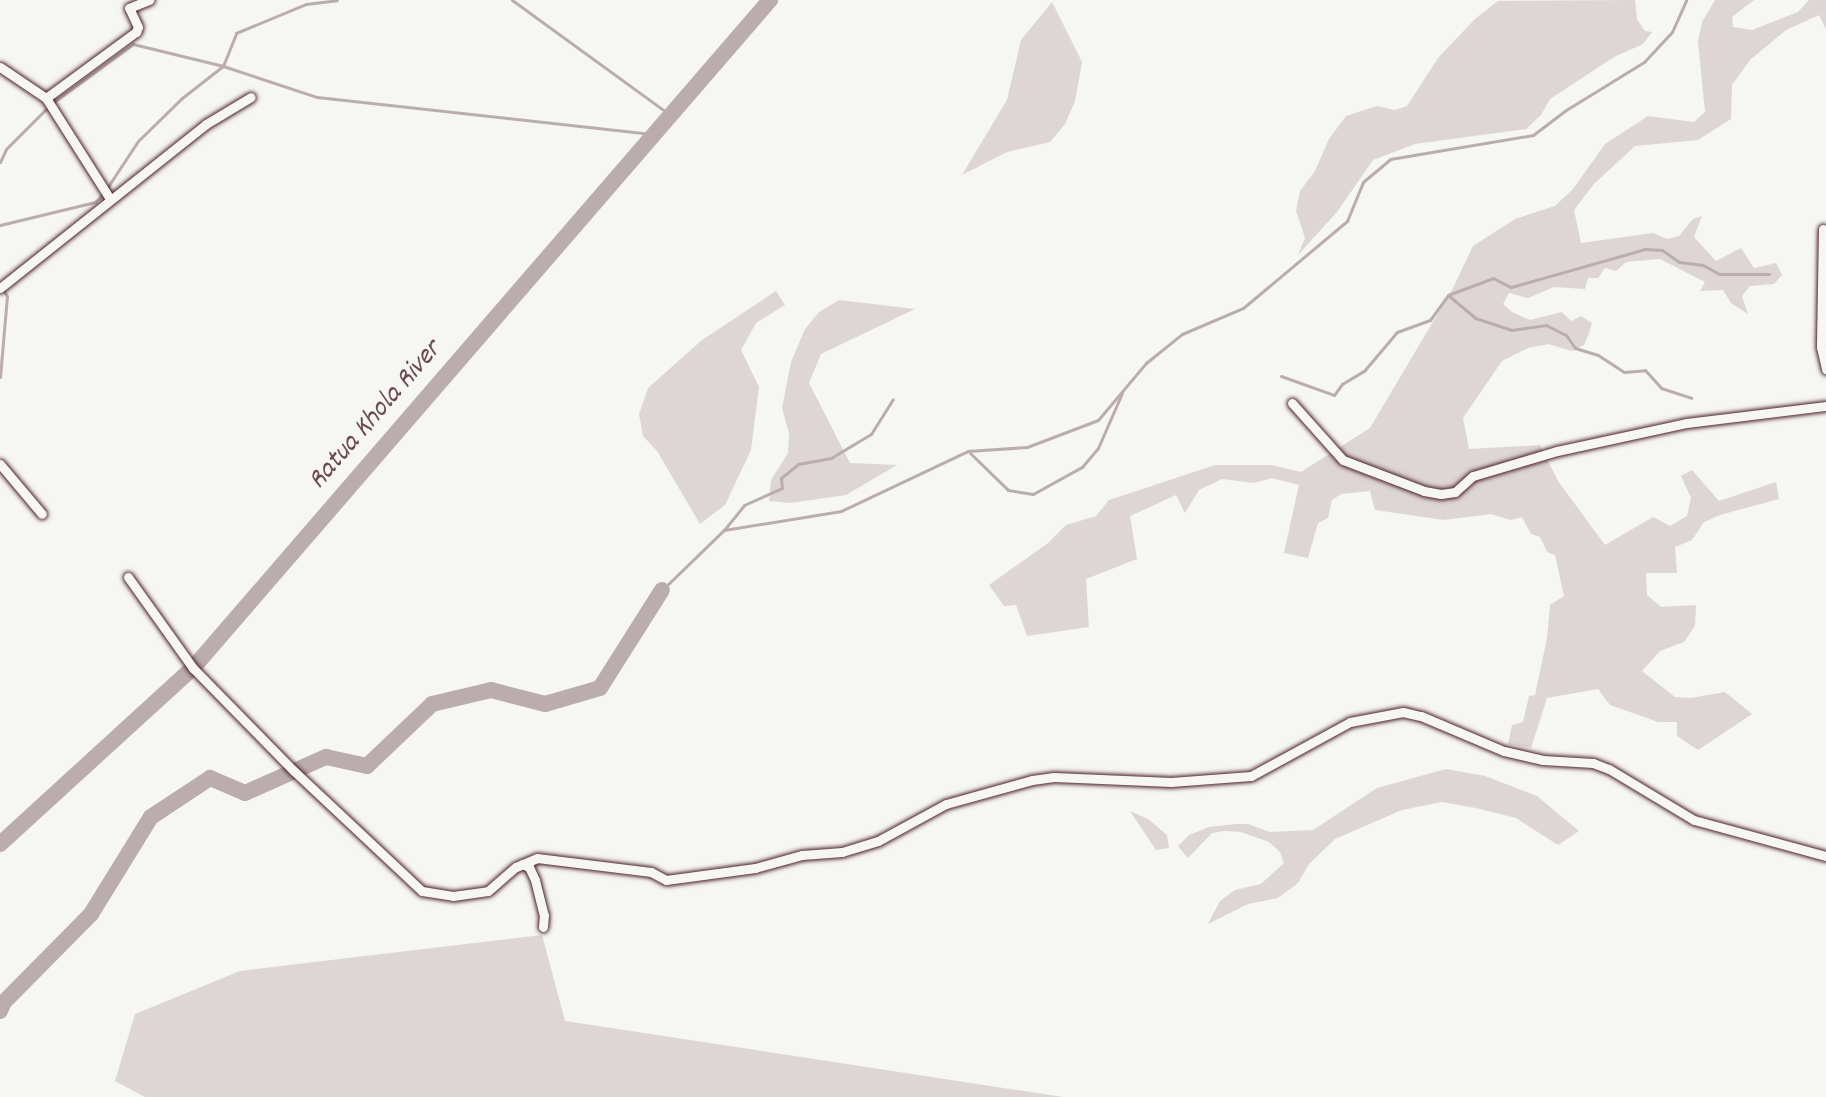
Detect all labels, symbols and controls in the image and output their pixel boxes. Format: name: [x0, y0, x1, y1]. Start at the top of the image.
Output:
water label: Ratua Khola River: [302, 335, 450, 497]

